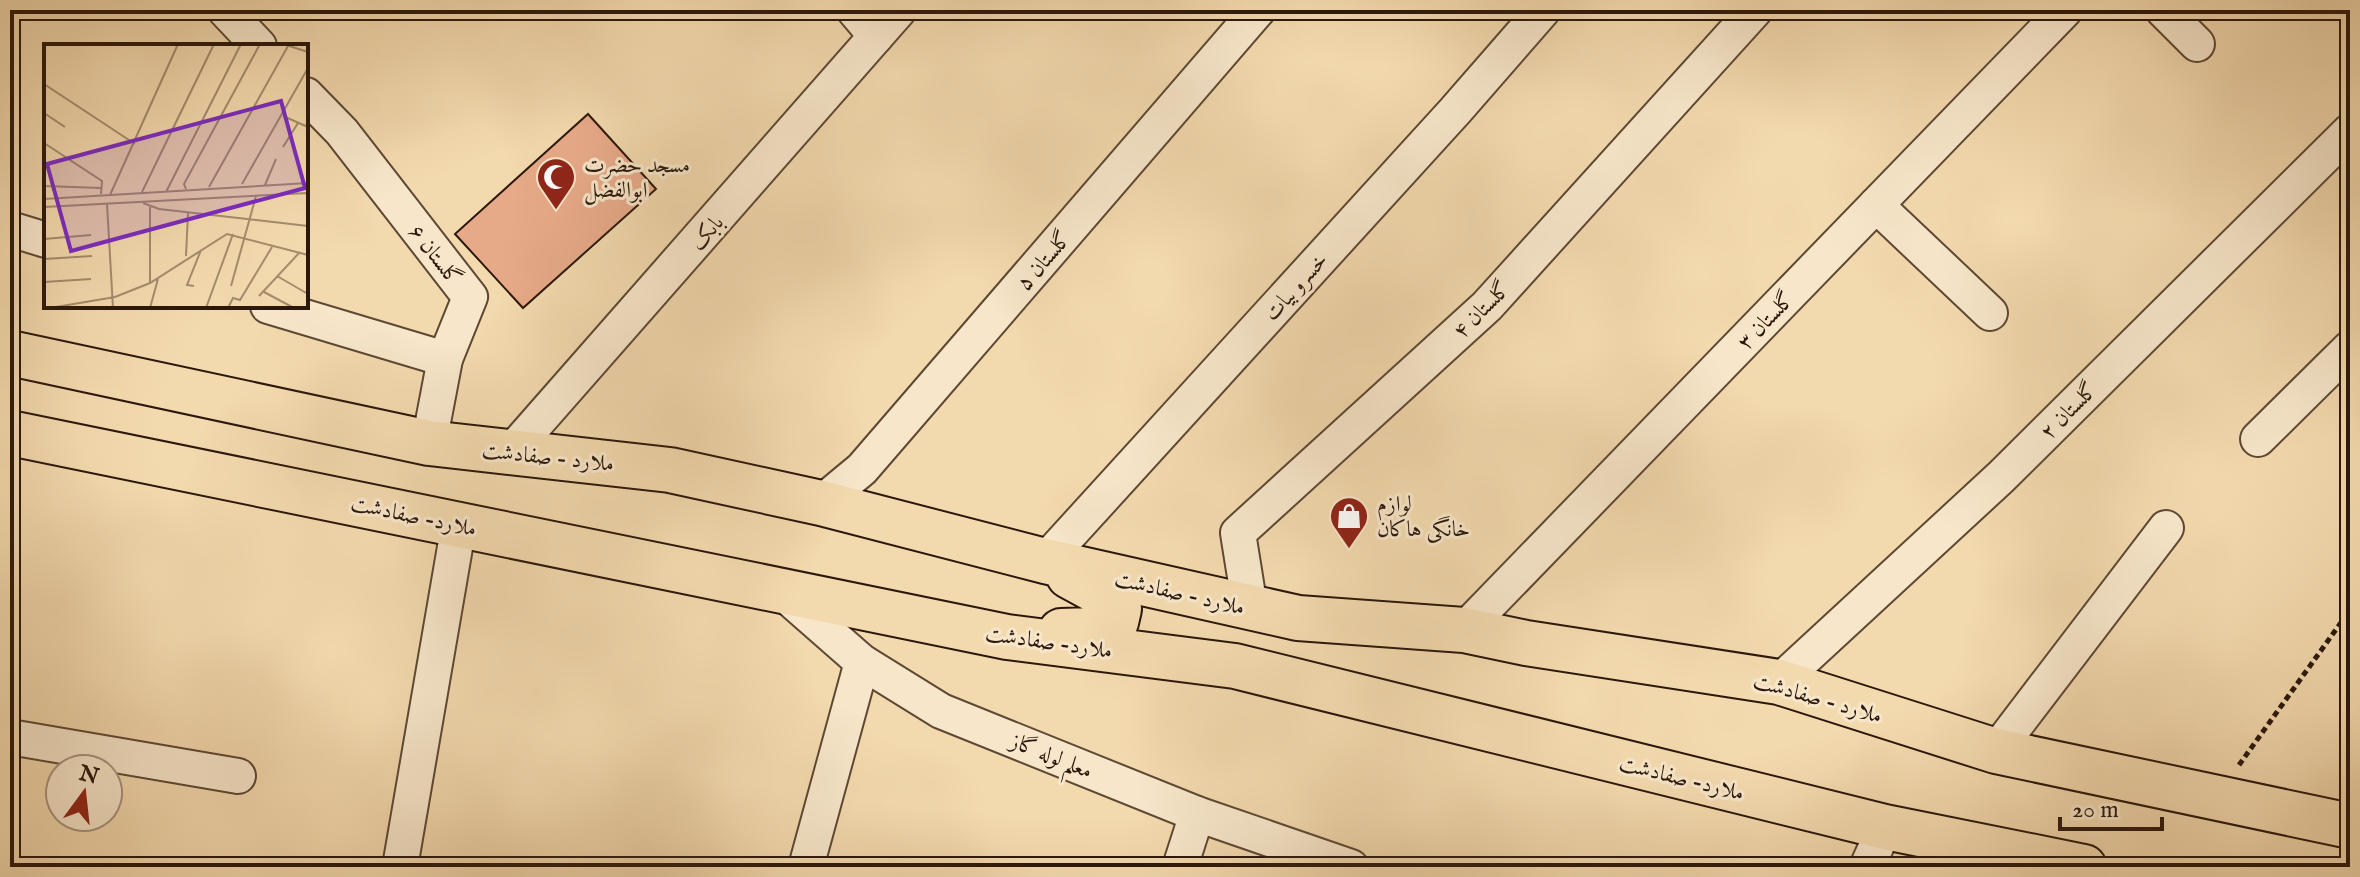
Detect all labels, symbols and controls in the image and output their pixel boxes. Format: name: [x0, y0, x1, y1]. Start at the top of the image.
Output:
inset map: [44, 44, 308, 308]
place label: مسجد حضرت ابوالفضل: [584, 152, 690, 205]
mosque icon: مسجد حضرت ابوالفضل: [535, 156, 577, 211]
street label: بابک: [684, 210, 731, 257]
street label: گلستان ۶: [402, 218, 468, 292]
street label: گلستان ۵: [1010, 225, 1078, 297]
street label: خسرو بیات: [1258, 247, 1335, 328]
street label: گلستان ۴: [1447, 275, 1517, 345]
street label: گلستان ۳: [1731, 286, 1801, 356]
street label: گلستان ۲: [2034, 376, 2104, 446]
street label: ملارد - صفادشت: [480, 437, 615, 479]
street label: ملارد- صفادشت: [348, 490, 479, 544]
place label: لوازم خانگی هاکان: [1377, 491, 1470, 544]
shop icon: لوازم خانگی هاکان: [1328, 495, 1370, 550]
street label: ملارد - صفادشت: [1112, 565, 1247, 623]
street label: ملارد- صفادشت: [983, 620, 1114, 666]
street label: ملارد - صفادشت: [1750, 667, 1885, 731]
street label: معلم لوله گاز: [1002, 726, 1097, 792]
street label: ملارد- صفادشت: [1616, 750, 1747, 808]
north arrow: [44, 753, 124, 833]
text: N: [75, 759, 101, 792]
scale bar: [2060, 781, 2162, 831]
text: 20 m: [2072, 795, 2119, 826]

